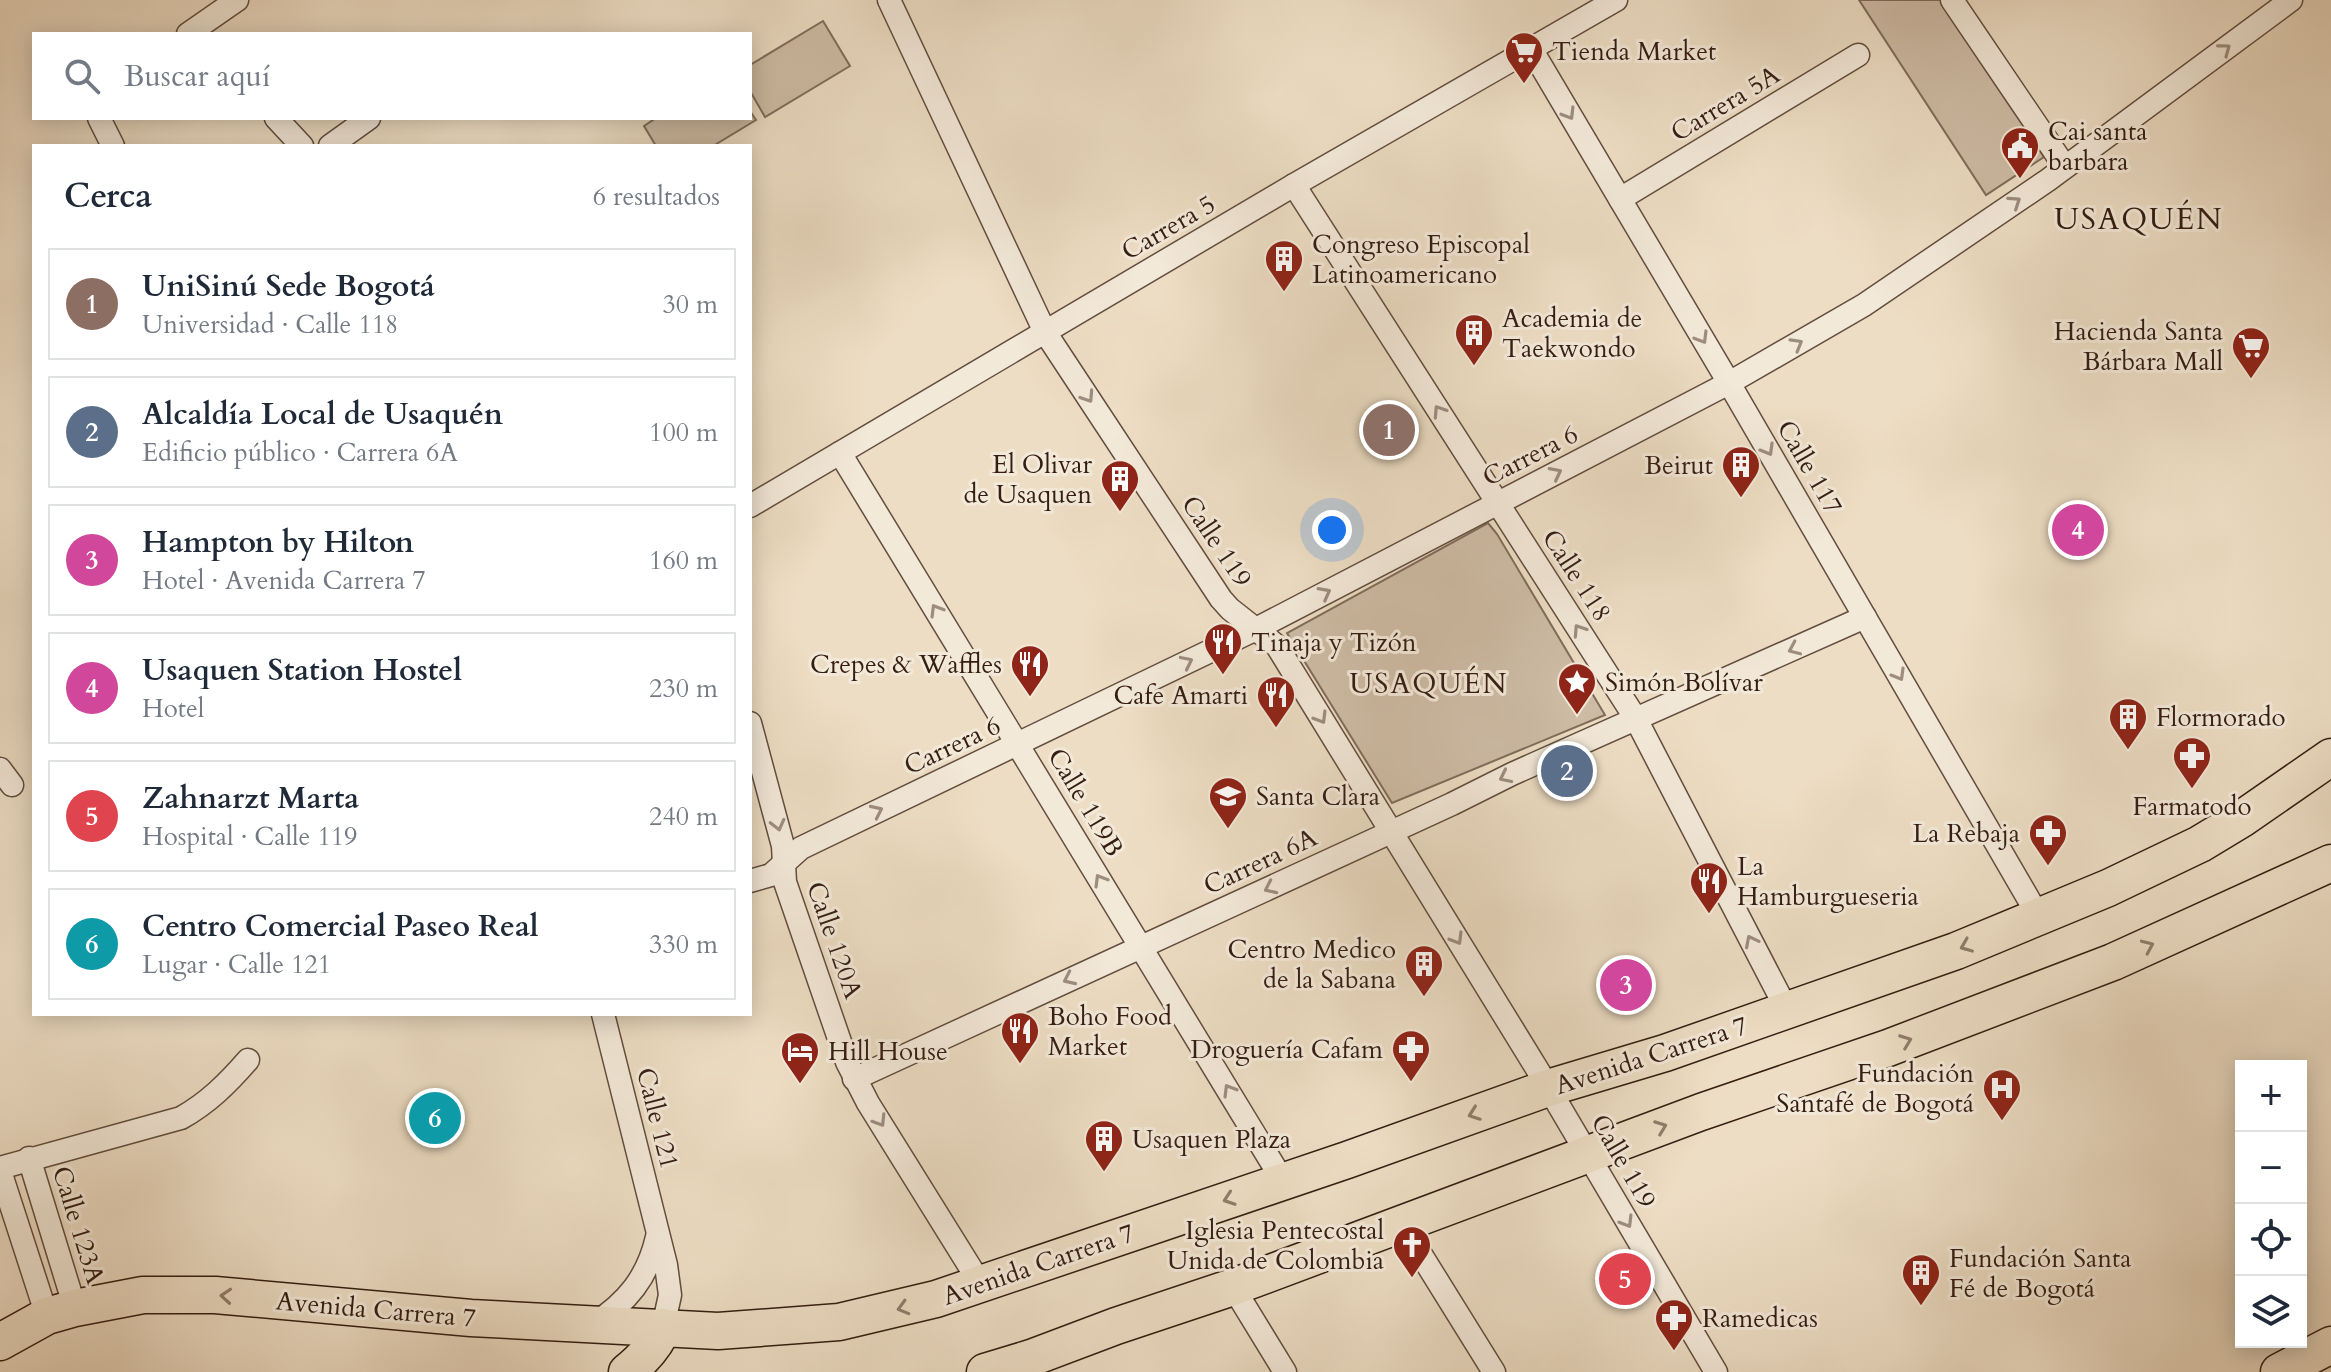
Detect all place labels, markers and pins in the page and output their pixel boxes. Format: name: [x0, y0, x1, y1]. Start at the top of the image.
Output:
supermarket icon: Tienda Market: [1503, 30, 1545, 85]
place label: Tienda Market: [1552, 34, 1716, 69]
place label: Cai santa barbara: [2048, 114, 2148, 179]
public building icon: Cai santa barbara: [1999, 125, 2041, 180]
place label: Congreso Episcopal Latinoamericano: [1312, 227, 1530, 292]
building icon: Congreso Episcopal Latinoamericano: [1263, 238, 1305, 293]
place label: Academia de Taekwondo: [1502, 301, 1642, 366]
building icon: Academia de Taekwondo: [1453, 312, 1495, 367]
place label: Hacienda Santa Bárbara Mall: [2054, 314, 2223, 379]
supermarket icon: Hacienda Santa Bárbara Mall: [2230, 325, 2272, 380]
pin: 1: [1363, 400, 1415, 460]
building icon: Beirut: [1720, 444, 1762, 499]
place label: El Olivar de Usaquen: [963, 447, 1093, 512]
place label: Beirut: [1644, 448, 1713, 483]
building icon: El Olivar de Usaquen: [1099, 458, 1141, 513]
pin: 4: [2052, 500, 2104, 560]
restaurant icon: Tinaja y Tizón: [1202, 621, 1244, 676]
place label: Tinaja y Tizón: [1251, 625, 1417, 660]
restaurant icon: Crepes & Waffles: [1009, 643, 1051, 698]
place label: Crepes & Waffles: [810, 647, 1002, 682]
place icon: Simón Bolívar: [1556, 661, 1598, 716]
place label: Simón Bolívar: [1605, 665, 1763, 700]
restaurant icon: Cafe Amarti: [1255, 674, 1297, 729]
place label: Cafe Amarti: [1113, 678, 1248, 713]
building icon: Flormorado: [2107, 696, 2149, 751]
place label: Flormorado: [2156, 700, 2286, 735]
pharmacy icon: Farmatodo: [2171, 735, 2213, 790]
pin: 2: [1541, 741, 1593, 801]
school or university icon: Santa Clara: [1207, 775, 1249, 830]
place label: Santa Clara: [1256, 779, 1380, 814]
place label: Farmatodo: [2133, 789, 2251, 824]
pharmacy icon: La Rebaja: [2027, 812, 2069, 867]
place label: La Rebaja: [1912, 816, 2020, 851]
place label: La Hamburgueseria: [1737, 849, 1919, 914]
restaurant icon: La Hamburgueseria: [1688, 860, 1730, 915]
place label: Centro Medico de la Sabana: [1227, 932, 1396, 997]
building icon: Centro Medico de la Sabana: [1403, 943, 1445, 998]
pin: 3: [1600, 955, 1652, 1015]
place label: Boho Food Market: [1048, 999, 1172, 1064]
restaurant icon: Boho Food Market: [999, 1010, 1041, 1065]
pharmacy icon: Droguería Cafam: [1390, 1028, 1432, 1083]
hotel icon: Hill House: [779, 1030, 821, 1085]
place label: Droguería Cafam: [1190, 1032, 1383, 1067]
place label: Hill House: [828, 1034, 948, 1069]
place label: Fundación Santafé de Bogotá: [1776, 1056, 1974, 1121]
hospital icon: Fundación Santafé de Bogotá: [1981, 1067, 2023, 1122]
pin: 6: [409, 1088, 461, 1148]
building icon: Usaquen Plaza: [1083, 1118, 1125, 1173]
place label: Usaquen Plaza: [1132, 1122, 1291, 1157]
place label: Iglesia Pentecostal Unida de Colombia: [1167, 1213, 1384, 1278]
church icon: Iglesia Pentecostal Unida de Colombia: [1391, 1224, 1433, 1279]
place label: Fundación Santa Fé de Bogotá: [1949, 1241, 2131, 1306]
pin: 5: [1599, 1249, 1651, 1309]
building icon: Fundación Santa Fé de Bogotá: [1900, 1252, 1942, 1307]
pharmacy icon: Ramedicas: [1653, 1297, 1695, 1352]
place label: Ramedicas: [1702, 1301, 1818, 1336]

